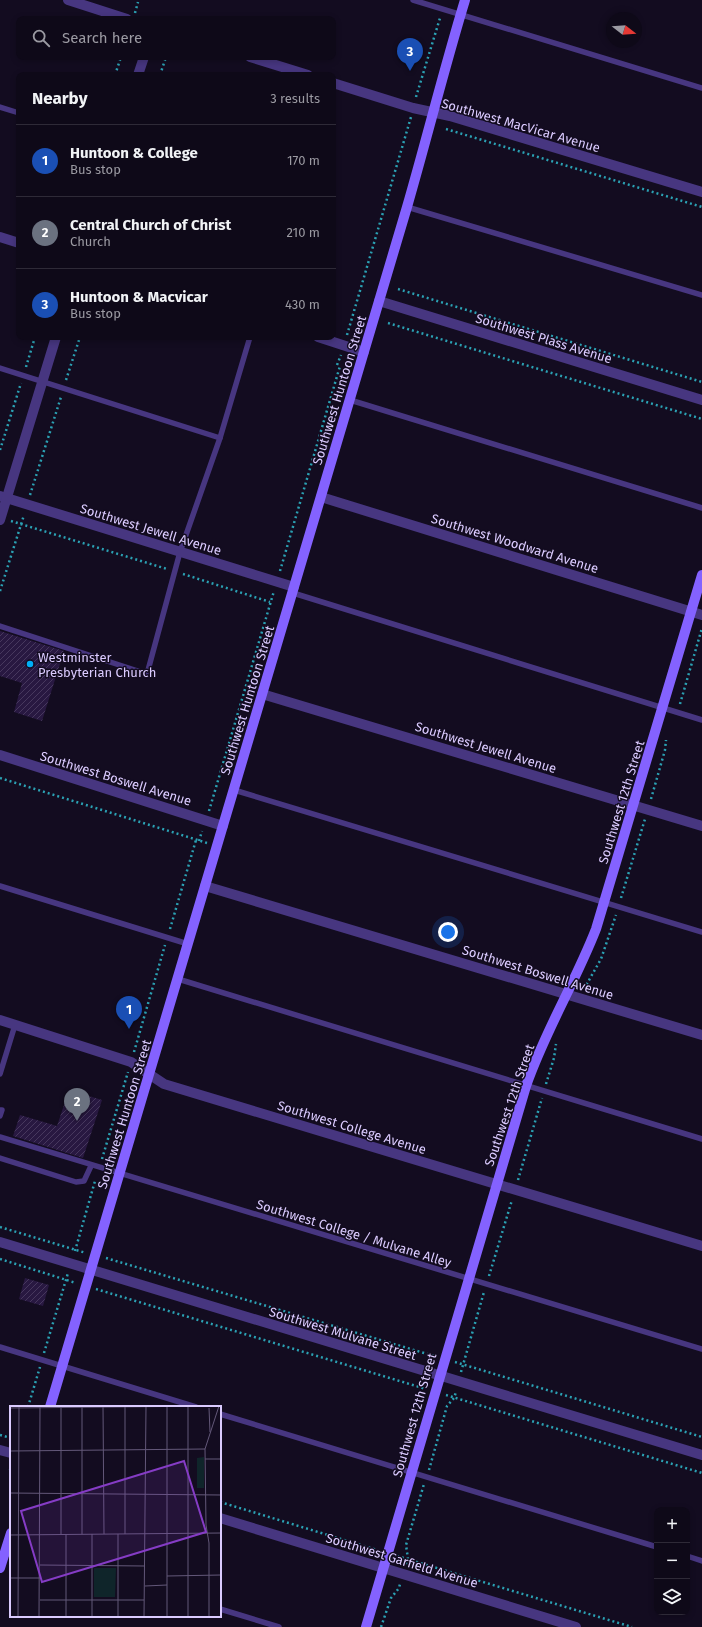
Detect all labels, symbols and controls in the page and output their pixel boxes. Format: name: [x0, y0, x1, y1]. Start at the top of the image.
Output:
north arrow: [606, 12, 642, 48]
search box: [16, 16, 336, 60]
icon: search: [30, 27, 52, 49]
text: Search here: [62, 29, 142, 47]
pin: 3: [397, 38, 423, 71]
text: Nearby: [32, 88, 87, 109]
text: 3 results: [270, 91, 320, 106]
street label: Southwest MacVicar Avenue: [440, 96, 602, 155]
text: Huntoon & College: [70, 144, 198, 162]
text: 1: [42, 153, 48, 168]
text: 170 m: [287, 153, 320, 168]
text: Bus stop: [70, 162, 121, 177]
text: Central Church of Christ: [70, 216, 231, 234]
text: 2: [42, 225, 48, 240]
text: 210 m: [286, 225, 320, 240]
text: Church: [70, 234, 111, 249]
text: Huntoon & Macvicar: [70, 288, 208, 306]
text: 3: [42, 297, 48, 312]
text: 430 m: [285, 297, 320, 312]
text: Bus stop: [70, 306, 121, 321]
street label: Southwest Plass Avenue: [474, 311, 614, 366]
street label: Southwest Huntoon Street: [310, 313, 369, 467]
street label: Southwest Jewell Avenue: [78, 501, 223, 558]
street label: Southwest Woodward Avenue: [429, 511, 600, 576]
street label: Southwest Huntoon Street: [218, 623, 277, 777]
place label: Westminster Presbyterian Church: [38, 650, 156, 680]
marker: Westminster Presbyterian Church: [25, 659, 35, 669]
street label: Southwest Jewell Avenue: [413, 719, 558, 776]
street label: Southwest 12th Street: [596, 738, 647, 866]
street label: Southwest Boswell Avenue: [38, 748, 193, 809]
your location: [438, 922, 458, 942]
street label: Southwest Boswell Avenue: [460, 942, 615, 1003]
pin: 1: [116, 996, 142, 1029]
street label: Southwest Huntoon Street: [95, 1037, 154, 1191]
street label: Southwest 12th Street: [482, 1042, 538, 1168]
pin: 2: [64, 1088, 90, 1121]
street label: Southwest College Avenue: [276, 1098, 428, 1157]
street label: Southwest College / Mulvane Alley: [255, 1197, 454, 1270]
street label: Southwest Mulvane Street: [267, 1304, 419, 1363]
street label: Southwest 12th Street: [390, 1351, 439, 1479]
inset map: [10, 1406, 221, 1617]
map controls: [654, 1507, 690, 1615]
button: +: [654, 1507, 690, 1543]
street label: Southwest Garfield Avenue: [324, 1530, 480, 1591]
button: −: [654, 1543, 690, 1579]
button: layers: [654, 1579, 690, 1615]

